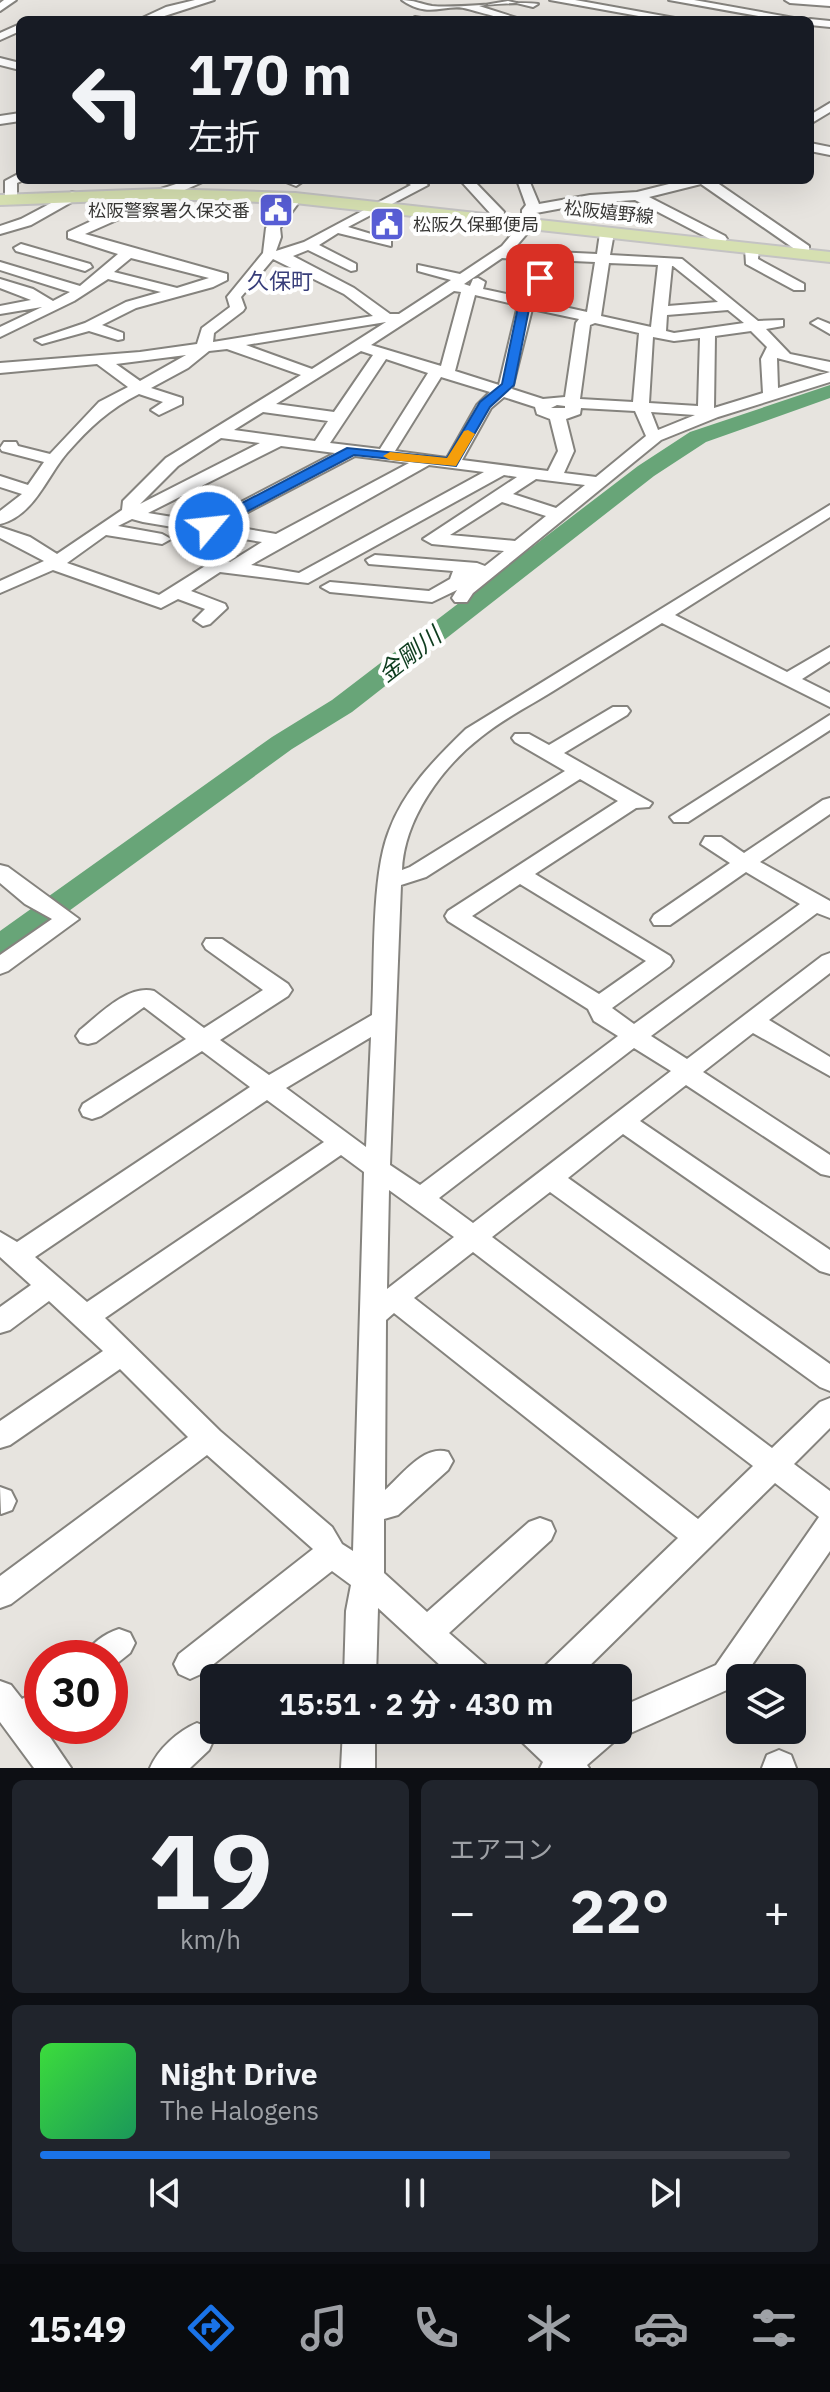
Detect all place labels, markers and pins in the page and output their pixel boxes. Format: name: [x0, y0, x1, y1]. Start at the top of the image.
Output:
public building icon: 松阪警察署久保交番: [257, 191, 295, 229]
place label: 松阪警察署久保交番: [88, 199, 250, 222]
public building icon: 松阪久保郵便局: [368, 205, 406, 243]
place label: 松阪久保郵便局: [413, 213, 539, 236]
pin: [506, 244, 574, 312]

